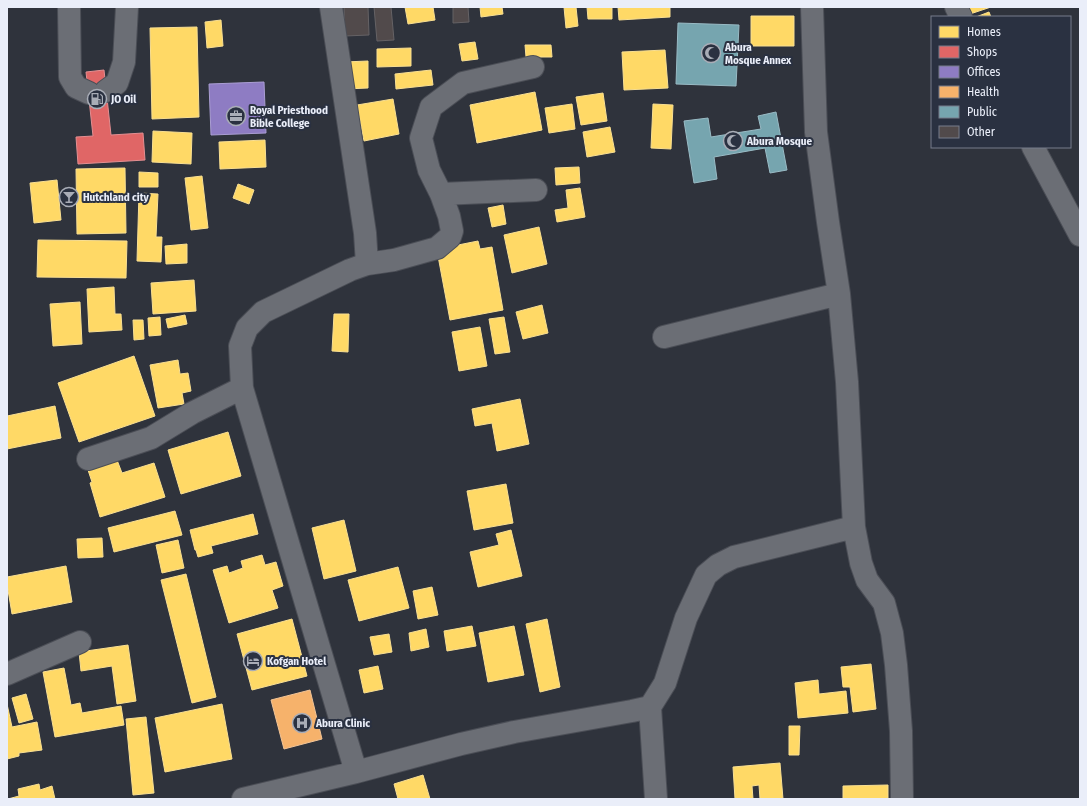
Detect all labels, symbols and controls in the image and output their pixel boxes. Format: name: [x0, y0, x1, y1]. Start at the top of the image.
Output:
legend: [931, 16, 1071, 148]
text: Homes: [967, 25, 1001, 39]
place label: Abura Mosque Annex: [724, 41, 792, 67]
mosque icon: Abura Mosque Annex: [700, 42, 722, 64]
text: Shops: [967, 45, 997, 59]
text: Offices: [967, 65, 1000, 79]
text: Health: [967, 85, 999, 99]
fuel station icon: JO Oil: [86, 88, 108, 110]
place label: JO Oil: [110, 93, 137, 106]
place label: Royal Priesthood Bible College: [250, 104, 328, 130]
office icon: Royal Priesthood Bible College: [225, 105, 247, 127]
text: Public: [967, 105, 997, 119]
text: Other: [967, 125, 996, 139]
mosque icon: Abura Mosque: [722, 130, 744, 152]
place label: Abura Mosque: [746, 135, 812, 148]
bar icon: Hutchland city: [58, 186, 80, 208]
place label: Hutchland city: [83, 191, 150, 204]
hotel icon: Kofgan Hotel: [242, 650, 264, 672]
place label: Kofgan Hotel: [267, 655, 327, 668]
hospital icon: Abura Clinic: [291, 712, 313, 734]
place label: Abura Clinic: [315, 717, 370, 730]

